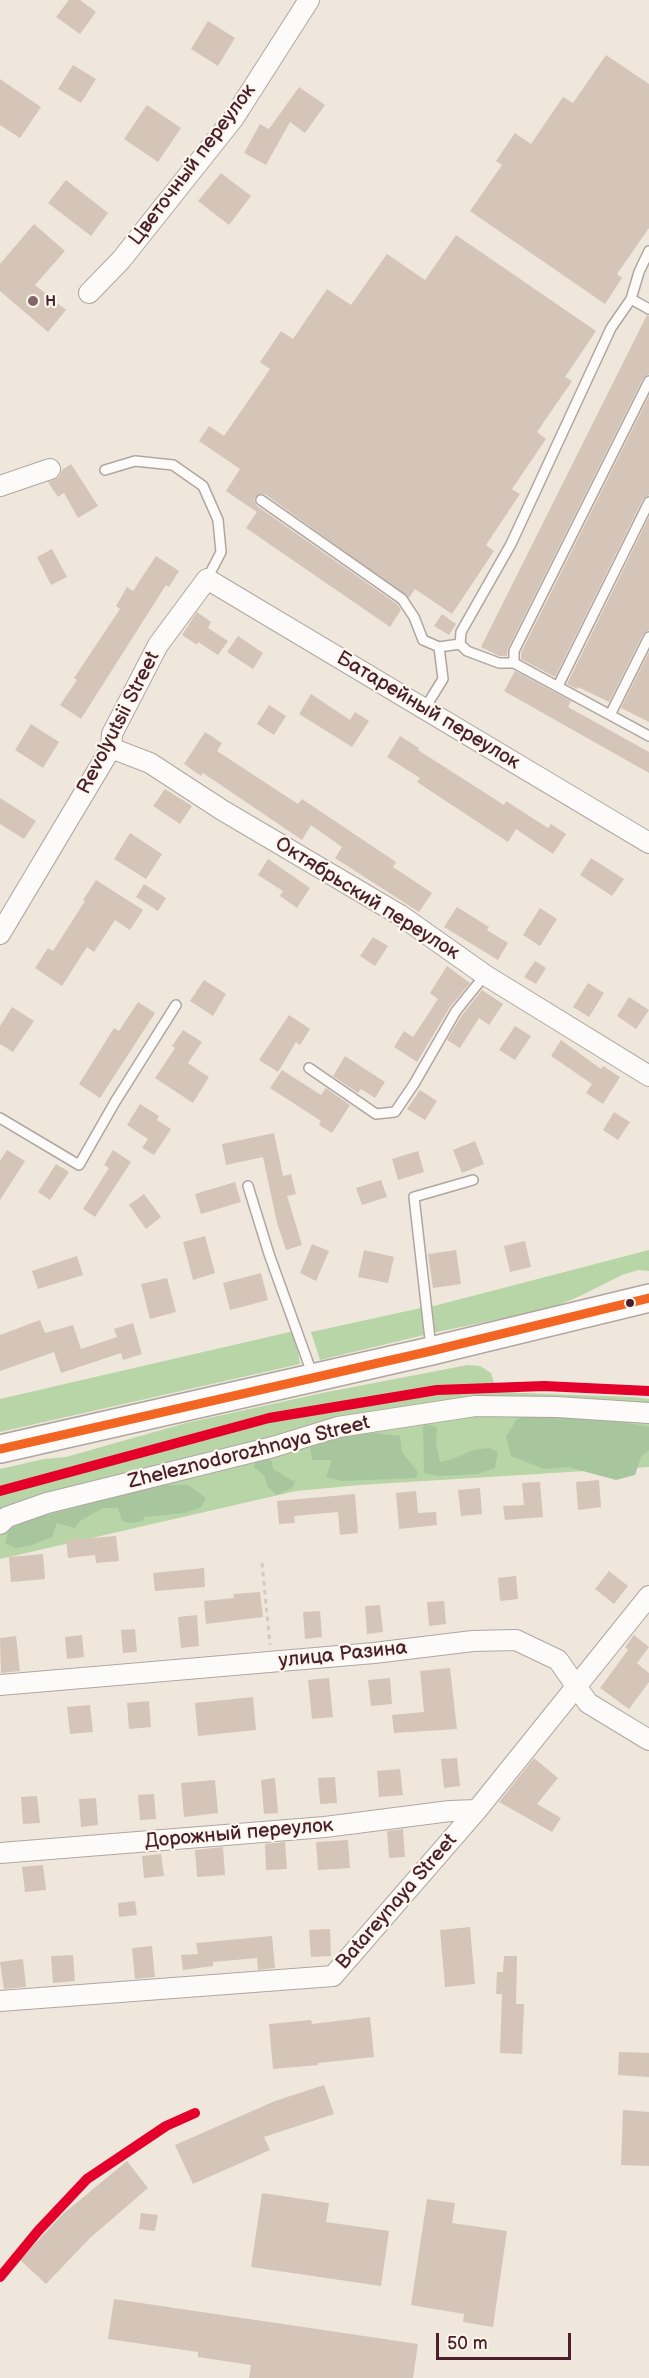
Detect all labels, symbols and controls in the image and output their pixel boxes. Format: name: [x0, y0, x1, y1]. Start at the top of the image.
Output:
street label: Цветочный переулок: [124, 80, 262, 250]
place label: н: [45, 289, 56, 313]
marker: н: [26, 294, 40, 308]
street label: Батарейный переулок: [332, 647, 524, 775]
street label: Revolyutsii Street: [73, 648, 165, 798]
street label: Октябрьский переулок: [270, 832, 464, 966]
unlabelled marker: [624, 1297, 636, 1309]
street label: Zheleznodorozhnaya Street: [126, 1411, 372, 1495]
street label: улица Разина: [278, 1636, 408, 1674]
street label: Дорожный переулок: [144, 1814, 334, 1854]
street label: Batareynaya Street: [331, 1829, 463, 1975]
scale bar: [439, 2321, 574, 2359]
text: 50 m: [447, 2333, 488, 2354]

